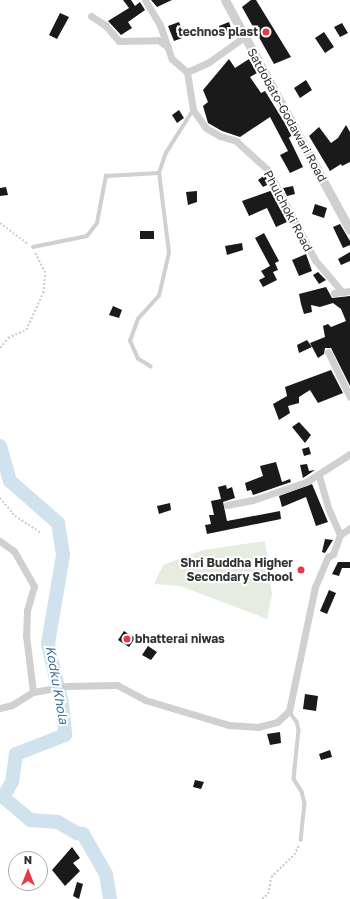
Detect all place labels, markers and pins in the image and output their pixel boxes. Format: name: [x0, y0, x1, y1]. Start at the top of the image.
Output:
place label: technos plast: [178, 25, 258, 39]
marker: technos plast: [261, 27, 271, 37]
place label: Shri Buddha Higher Secondary School: [180, 556, 293, 584]
marker: Shri Buddha Higher Secondary School: [296, 565, 306, 575]
place label: bhatterai niwas: [135, 632, 225, 646]
marker: bhatterai niwas: [122, 634, 132, 644]

